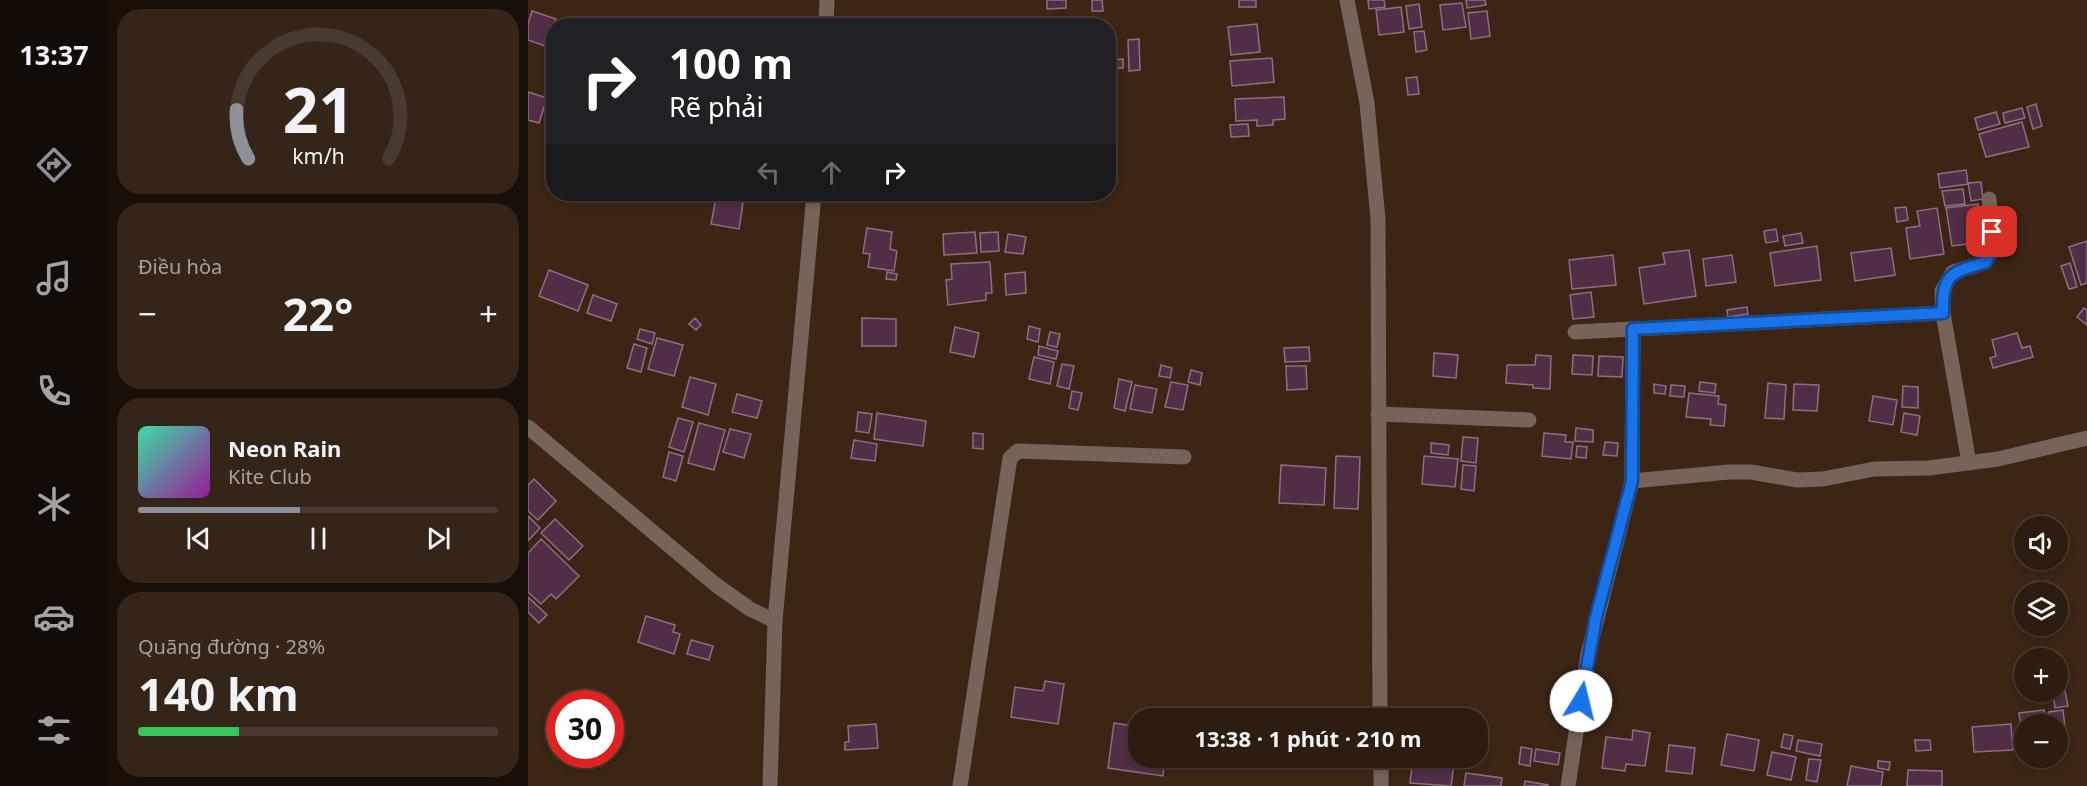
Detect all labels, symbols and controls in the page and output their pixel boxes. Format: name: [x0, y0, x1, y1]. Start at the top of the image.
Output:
text: 100 m: [669, 34, 793, 91]
text: 13:37: [19, 36, 89, 73]
icon: right: [570, 42, 648, 120]
text: 21: [282, 66, 354, 151]
text: Rẽ phải: [669, 88, 763, 125]
text: km/h: [292, 141, 344, 170]
icon: directions: [33, 144, 75, 186]
icon: left: [752, 156, 785, 189]
icon: ahead: [815, 156, 848, 189]
icon: right: [878, 156, 911, 189]
pin: [1966, 206, 2017, 257]
icon: arrive: [1975, 215, 2008, 248]
text: Điều hòa: [138, 253, 222, 280]
icon: music: [33, 257, 75, 299]
text: 22°: [283, 283, 353, 344]
text: −: [138, 291, 157, 336]
text: +: [479, 291, 498, 336]
icon: phone: [33, 370, 75, 412]
text: Neon Rain: [228, 433, 341, 463]
text: Kite Club: [228, 463, 312, 490]
icon: climate: [33, 483, 75, 525]
map controls: [2014, 516, 2068, 768]
button: sound: [2014, 516, 2068, 570]
icon: previous: [182, 522, 215, 555]
icon: pause: [302, 522, 335, 555]
icon: next: [422, 522, 455, 555]
button: layers: [2014, 582, 2068, 636]
icon: car: [33, 596, 75, 638]
text: Quãng đường · 28%: [138, 633, 325, 660]
button: +: [2014, 648, 2068, 702]
text: 140 km: [138, 663, 299, 724]
position arrow: [1549, 669, 1613, 733]
speed limit sign: 30: [546, 690, 624, 768]
icon: filters: [33, 709, 75, 751]
button: −: [2014, 714, 2068, 768]
text: 13:38 · 1 phút · 210 m: [1194, 723, 1422, 753]

